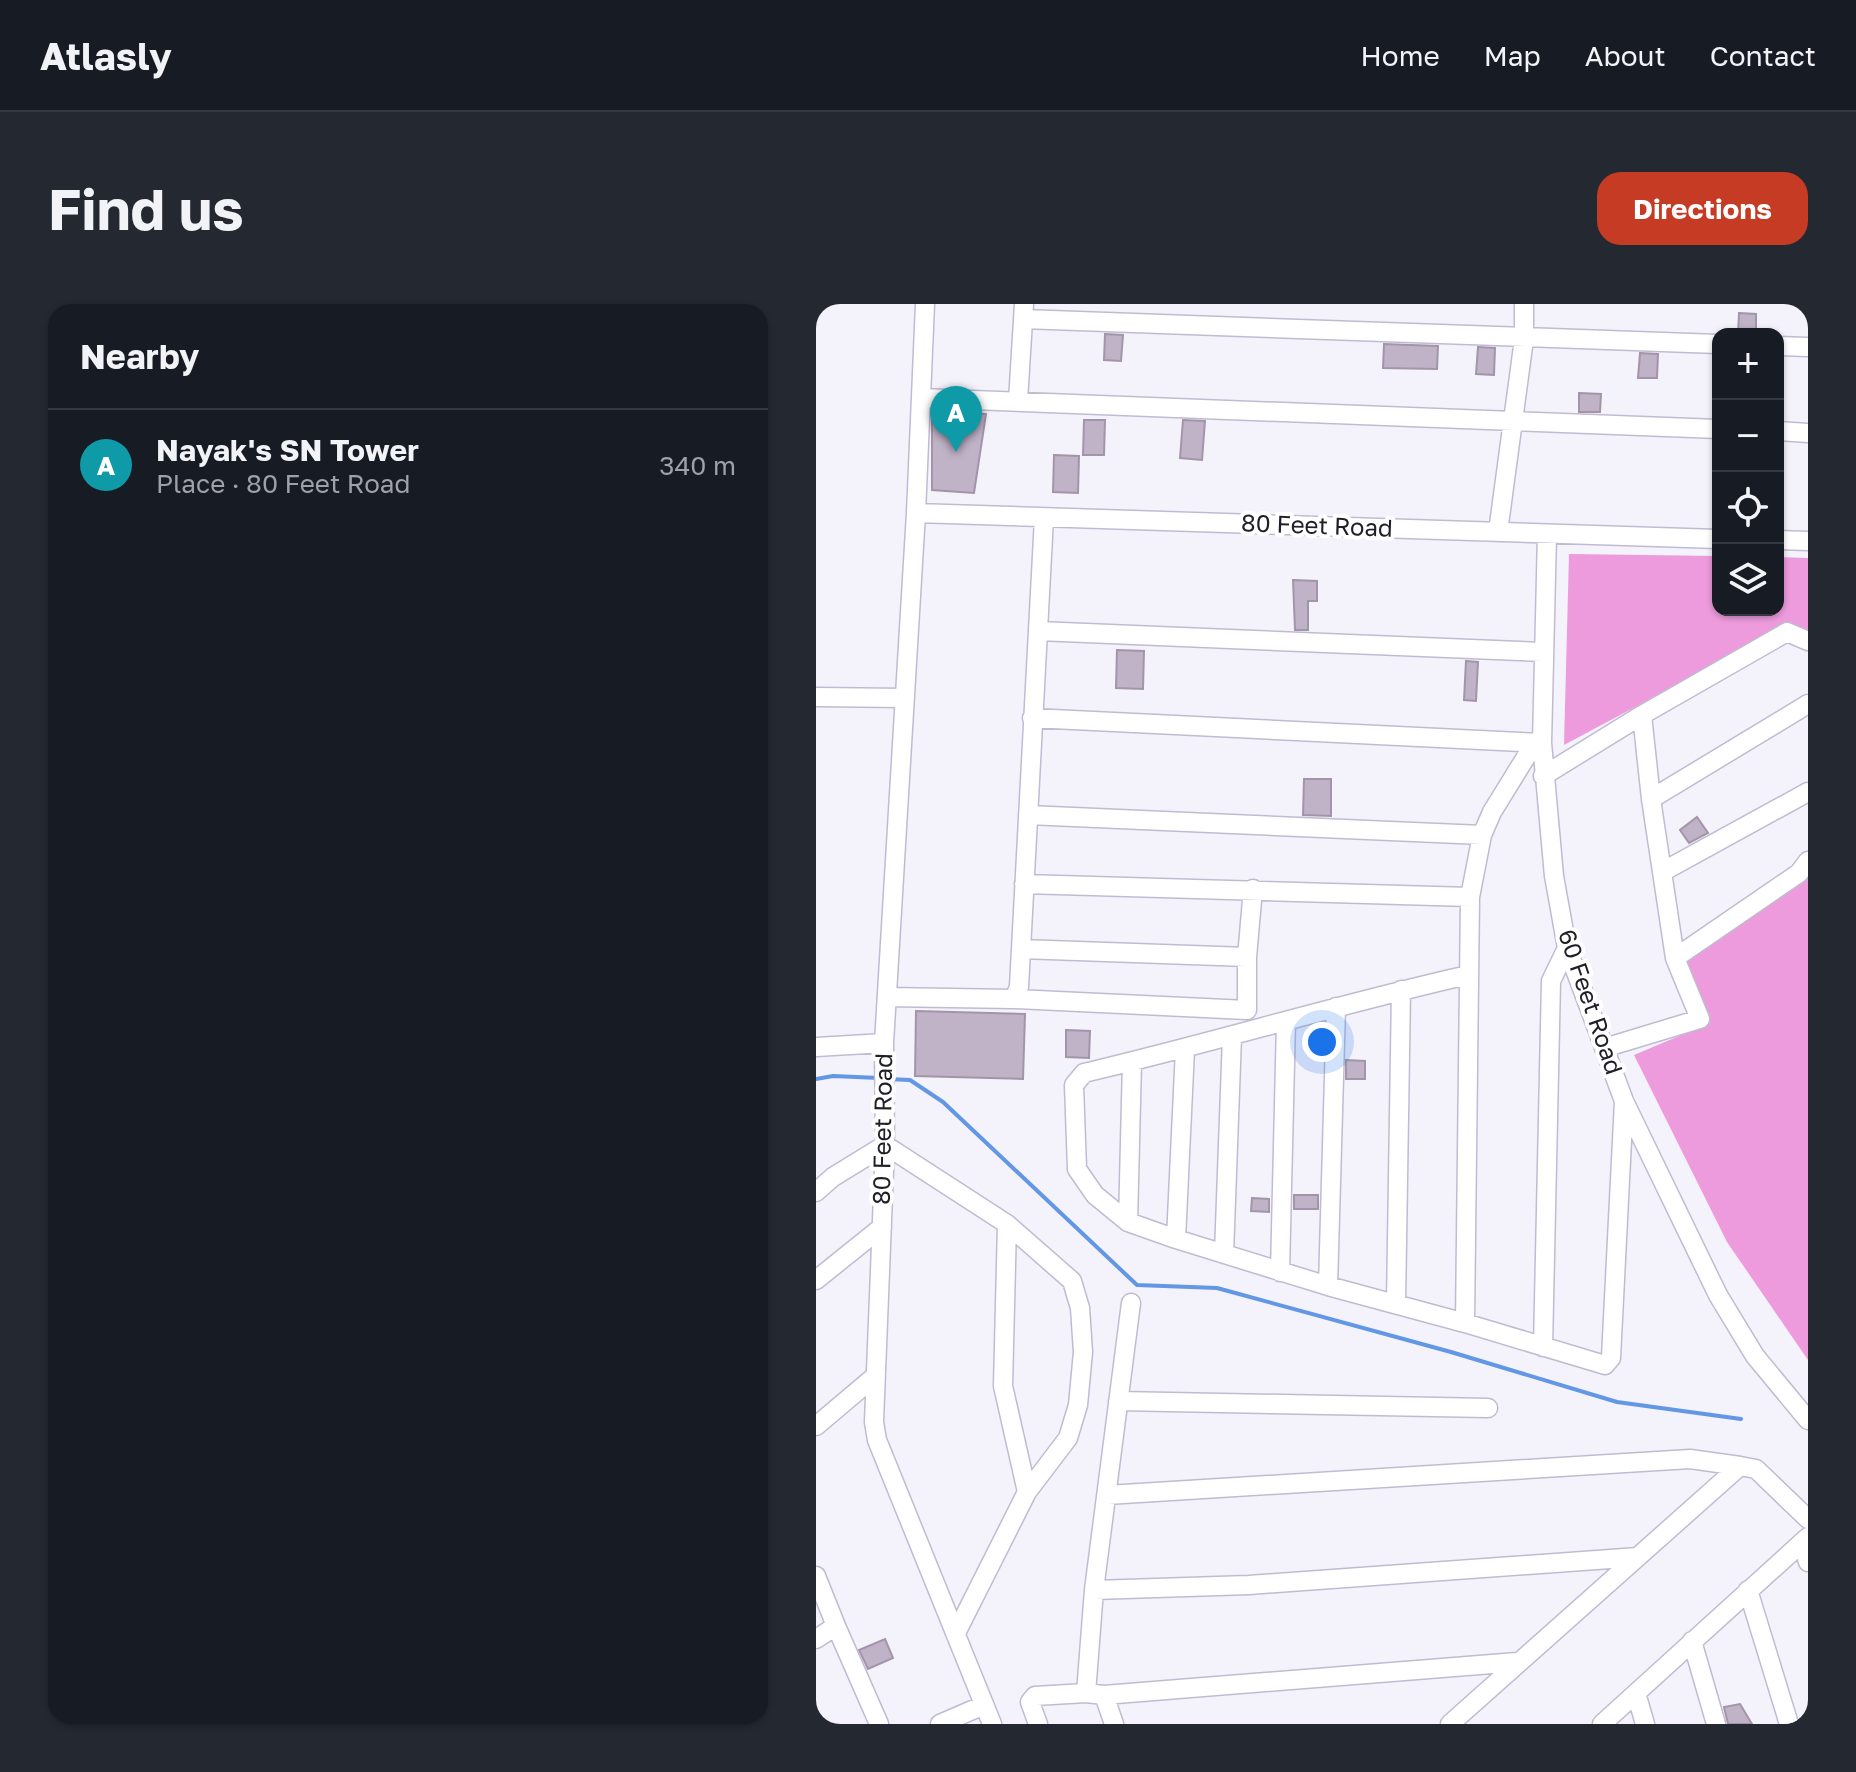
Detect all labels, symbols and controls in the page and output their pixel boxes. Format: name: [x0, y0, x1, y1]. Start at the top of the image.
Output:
text: Atlasly: [40, 33, 172, 78]
text: Home: [1361, 39, 1440, 72]
text: Map: [1484, 39, 1541, 72]
text: About: [1585, 39, 1666, 72]
text: Contact: [1710, 39, 1816, 72]
button: Directions: [1597, 172, 1808, 245]
text: Find us: [48, 175, 244, 242]
map controls: [1712, 328, 1784, 616]
button: +: [1712, 328, 1784, 400]
text: Nearby: [80, 336, 200, 376]
pin: A: [930, 386, 982, 452]
button: −: [1712, 400, 1784, 472]
text: Nayak's SN Tower: [156, 432, 419, 468]
text: A: [97, 450, 115, 481]
text: 340 m: [659, 450, 736, 481]
text: Place · 80 Feet Road: [156, 468, 411, 499]
button: locate: [1712, 472, 1784, 544]
street label: 80 Feet Road: [1241, 507, 1393, 542]
button: layers: [1712, 544, 1784, 616]
street label: 60 Feet Road: [1553, 925, 1630, 1078]
your location: [1302, 1022, 1342, 1062]
street label: 80 Feet Road: [866, 1053, 897, 1205]

